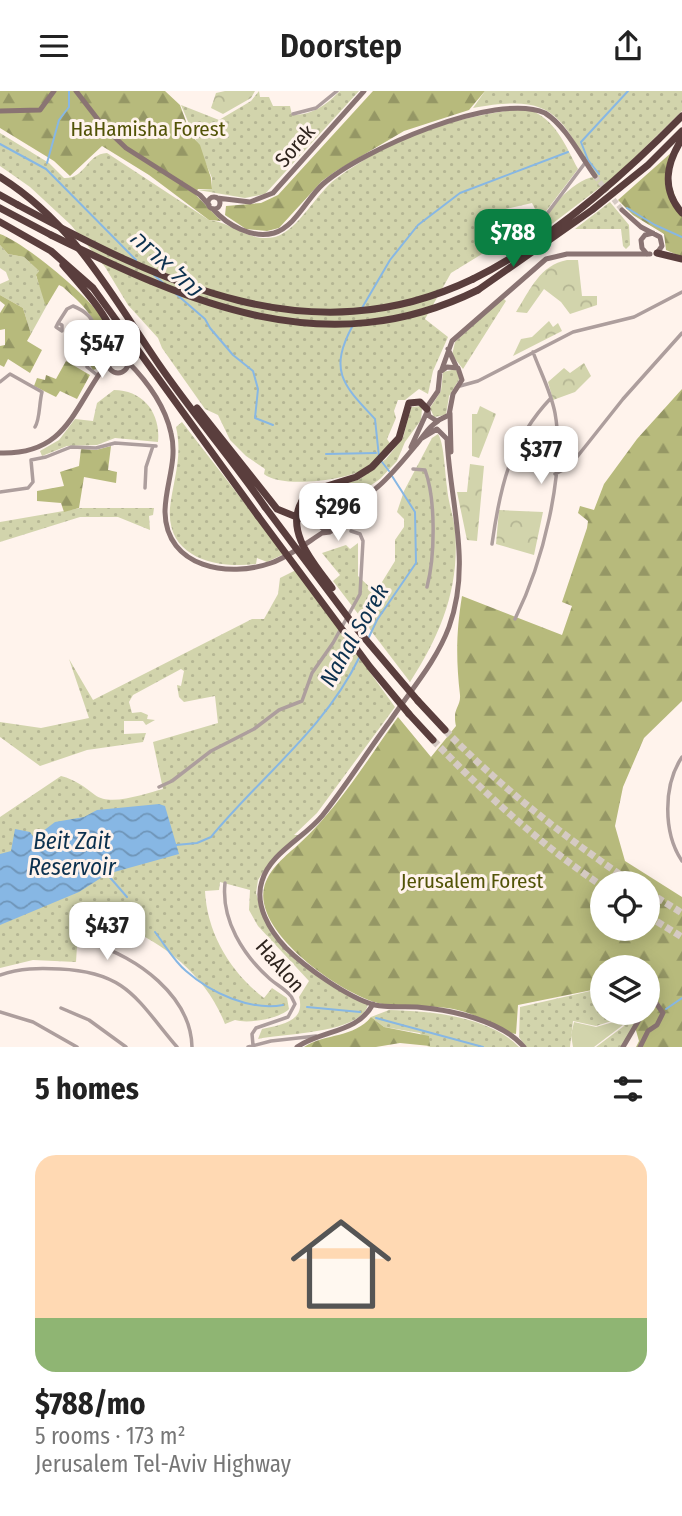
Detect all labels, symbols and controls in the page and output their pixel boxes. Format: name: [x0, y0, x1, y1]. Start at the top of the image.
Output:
icon: menu: [35, 27, 73, 65]
text: Doorstep: [280, 27, 402, 65]
icon: share: [609, 27, 647, 65]
park label: HaHamisha Forest: [70, 116, 226, 142]
street label: Sorek: [269, 119, 321, 173]
pin: $788: [472, 209, 554, 269]
text: $788: [491, 218, 535, 246]
water label: נחל ארזה: [124, 223, 209, 304]
pin: $547: [61, 321, 143, 380]
text: $547: [80, 329, 124, 357]
pin: $377: [500, 427, 582, 486]
text: $377: [520, 435, 562, 463]
pin: $296: [297, 483, 379, 543]
text: $296: [315, 492, 361, 520]
water label: Nahal Sorek: [313, 579, 395, 691]
water label: Beit Zait Reservoir: [28, 827, 117, 881]
park label: Jerusalem Forest: [401, 868, 543, 894]
map controls: [590, 871, 660, 1025]
button: locate: [590, 871, 660, 941]
pin: $437: [66, 903, 148, 962]
text: $437: [85, 911, 129, 939]
street label: HaAlon: [250, 934, 310, 998]
button: layers: [590, 955, 660, 1025]
icon: filters: [609, 1070, 647, 1108]
text: 5 homes: [35, 1071, 139, 1107]
icon: home: [278, 1201, 404, 1327]
text: $788/mo: [35, 1386, 146, 1422]
text: 5 rooms · 173 m²: [35, 1422, 186, 1450]
text: Jerusalem Tel-Aviv Highway: [35, 1450, 291, 1478]

